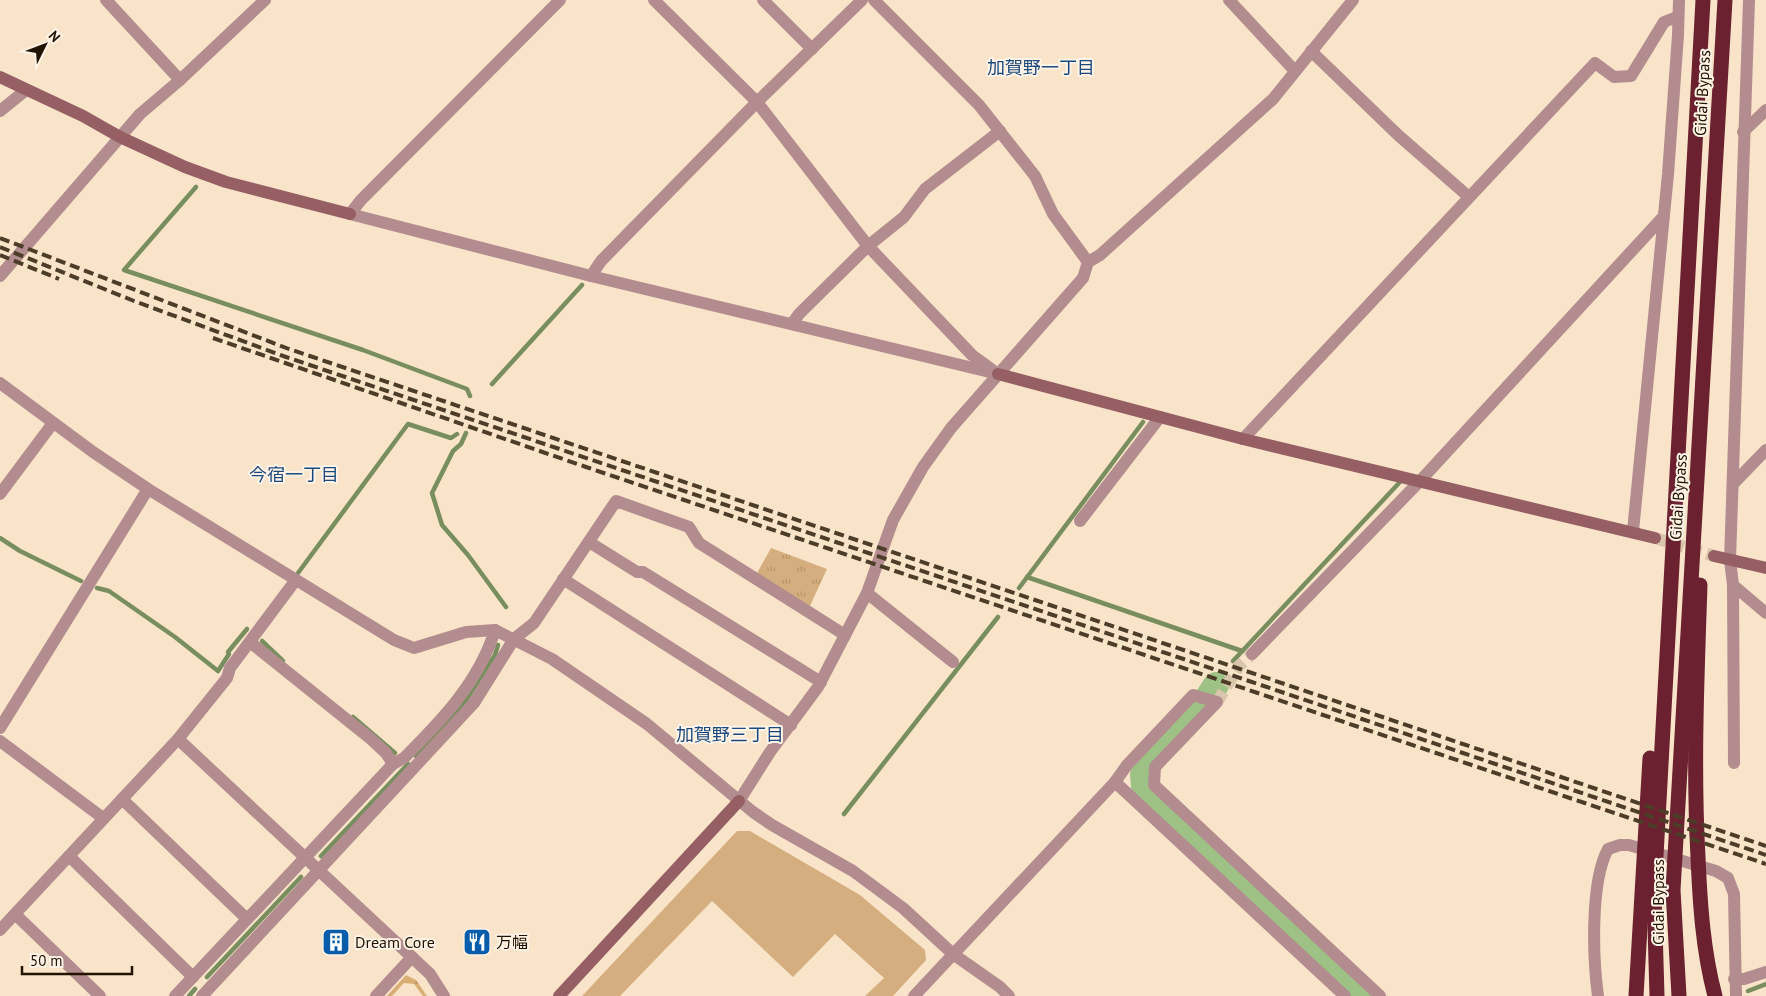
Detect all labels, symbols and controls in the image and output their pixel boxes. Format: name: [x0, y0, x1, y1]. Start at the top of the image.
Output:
north arrow: [20, 20, 70, 70]
text: N: [45, 27, 64, 46]
street label: Gidai Bypass: [1690, 49, 1714, 136]
district label: 加賀野一丁目: [987, 56, 1095, 79]
street label: Gidai Bypass: [1665, 453, 1691, 541]
district label: 今宿一丁目: [249, 463, 339, 486]
district label: 加賀野三丁目: [676, 723, 784, 746]
street label: Gidai Bypass: [1648, 859, 1668, 945]
building icon: Dream Core: [321, 927, 351, 957]
restaurant icon: 万幅: [462, 927, 492, 957]
place label: Dream Core: [355, 932, 435, 952]
place label: 万幅: [496, 932, 528, 952]
scale bar: [22, 944, 132, 976]
text: 50 m: [30, 951, 63, 970]

